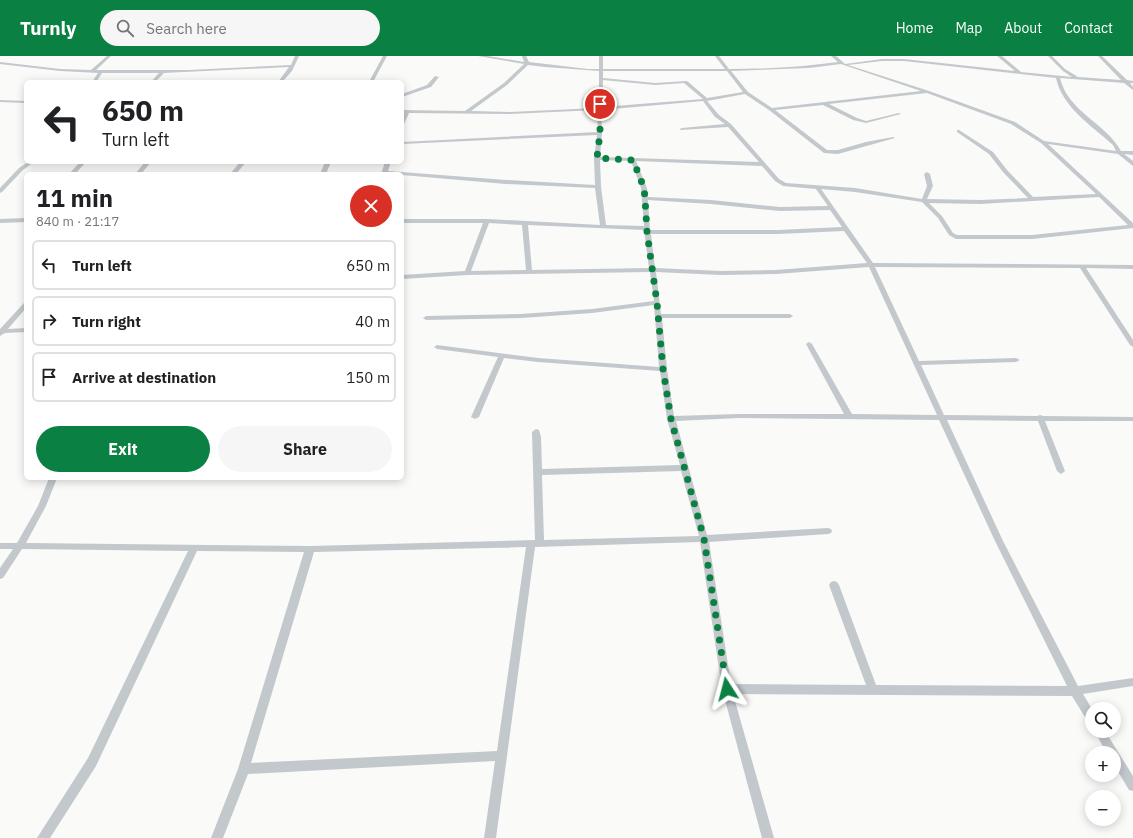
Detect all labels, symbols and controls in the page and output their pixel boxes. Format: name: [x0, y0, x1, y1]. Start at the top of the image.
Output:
search box: [100, 10, 380, 46]
text: Turnly: [20, 16, 76, 40]
icon: search: [114, 17, 136, 39]
text: Search here: [146, 19, 227, 38]
text: Home: [896, 19, 933, 37]
text: Map: [955, 19, 982, 37]
text: About: [1004, 19, 1042, 37]
text: Contact: [1064, 19, 1113, 37]
pin: [583, 87, 617, 121]
text: 650 m: [102, 92, 184, 129]
icon: arrive: [589, 93, 611, 115]
icon: left: [36, 96, 88, 148]
text: Turn left: [102, 128, 170, 151]
text: 11 min: [36, 182, 113, 214]
button: close: [350, 185, 392, 227]
text: 840 m · 21:17: [36, 213, 119, 230]
icon: left: [38, 254, 60, 276]
text: Turn left: [72, 256, 132, 275]
text: 650 m: [346, 256, 390, 275]
icon: right: [38, 310, 60, 332]
text: Turn right: [72, 312, 141, 331]
text: 40 m: [355, 312, 390, 331]
icon: arrive: [38, 366, 60, 388]
text: Arrive at destination: [72, 368, 216, 387]
text: 150 m: [346, 368, 390, 387]
button: Exit: [36, 426, 210, 472]
button: Share: [218, 426, 392, 472]
position arrow: [706, 668, 748, 710]
map controls: [1085, 702, 1121, 826]
button: search: [1085, 702, 1121, 738]
button: +: [1085, 746, 1121, 782]
button: −: [1085, 790, 1121, 826]

